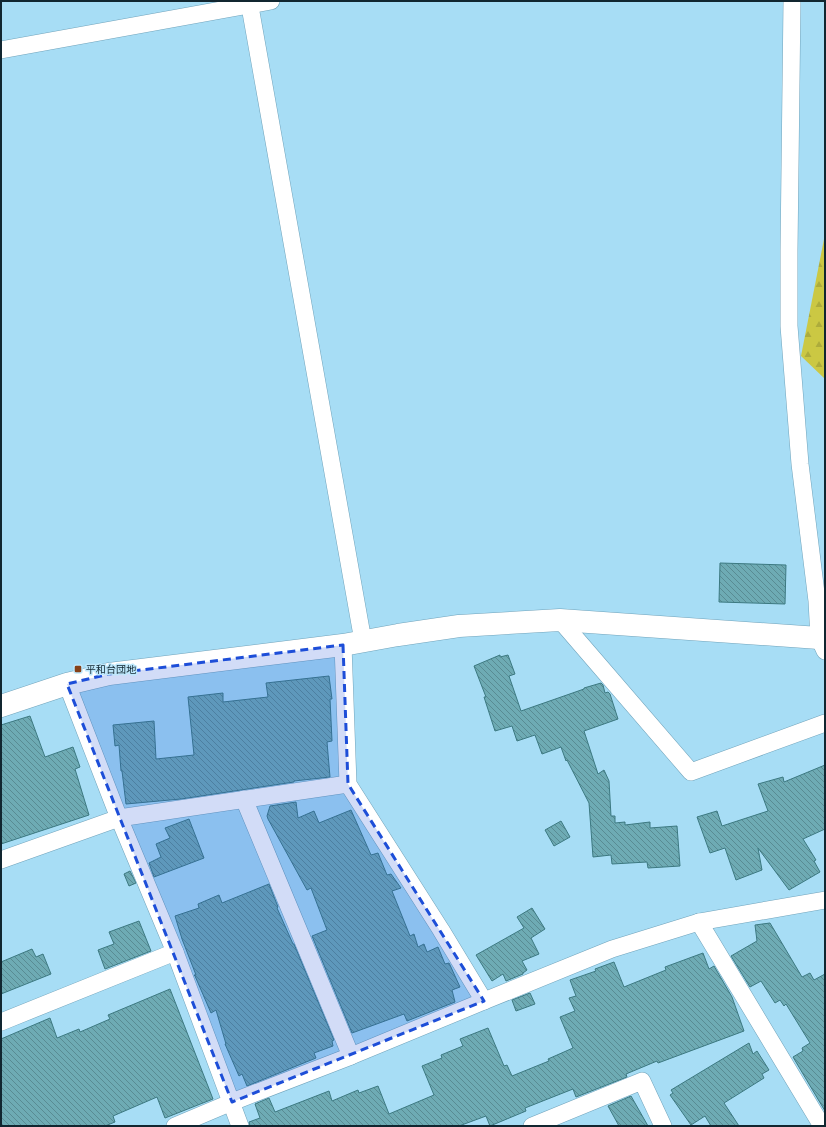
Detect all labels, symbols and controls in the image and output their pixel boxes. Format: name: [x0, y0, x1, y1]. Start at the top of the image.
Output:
place label: 平和台団地: [86, 663, 137, 675]
marker: 平和台団地: [73, 664, 83, 674]

